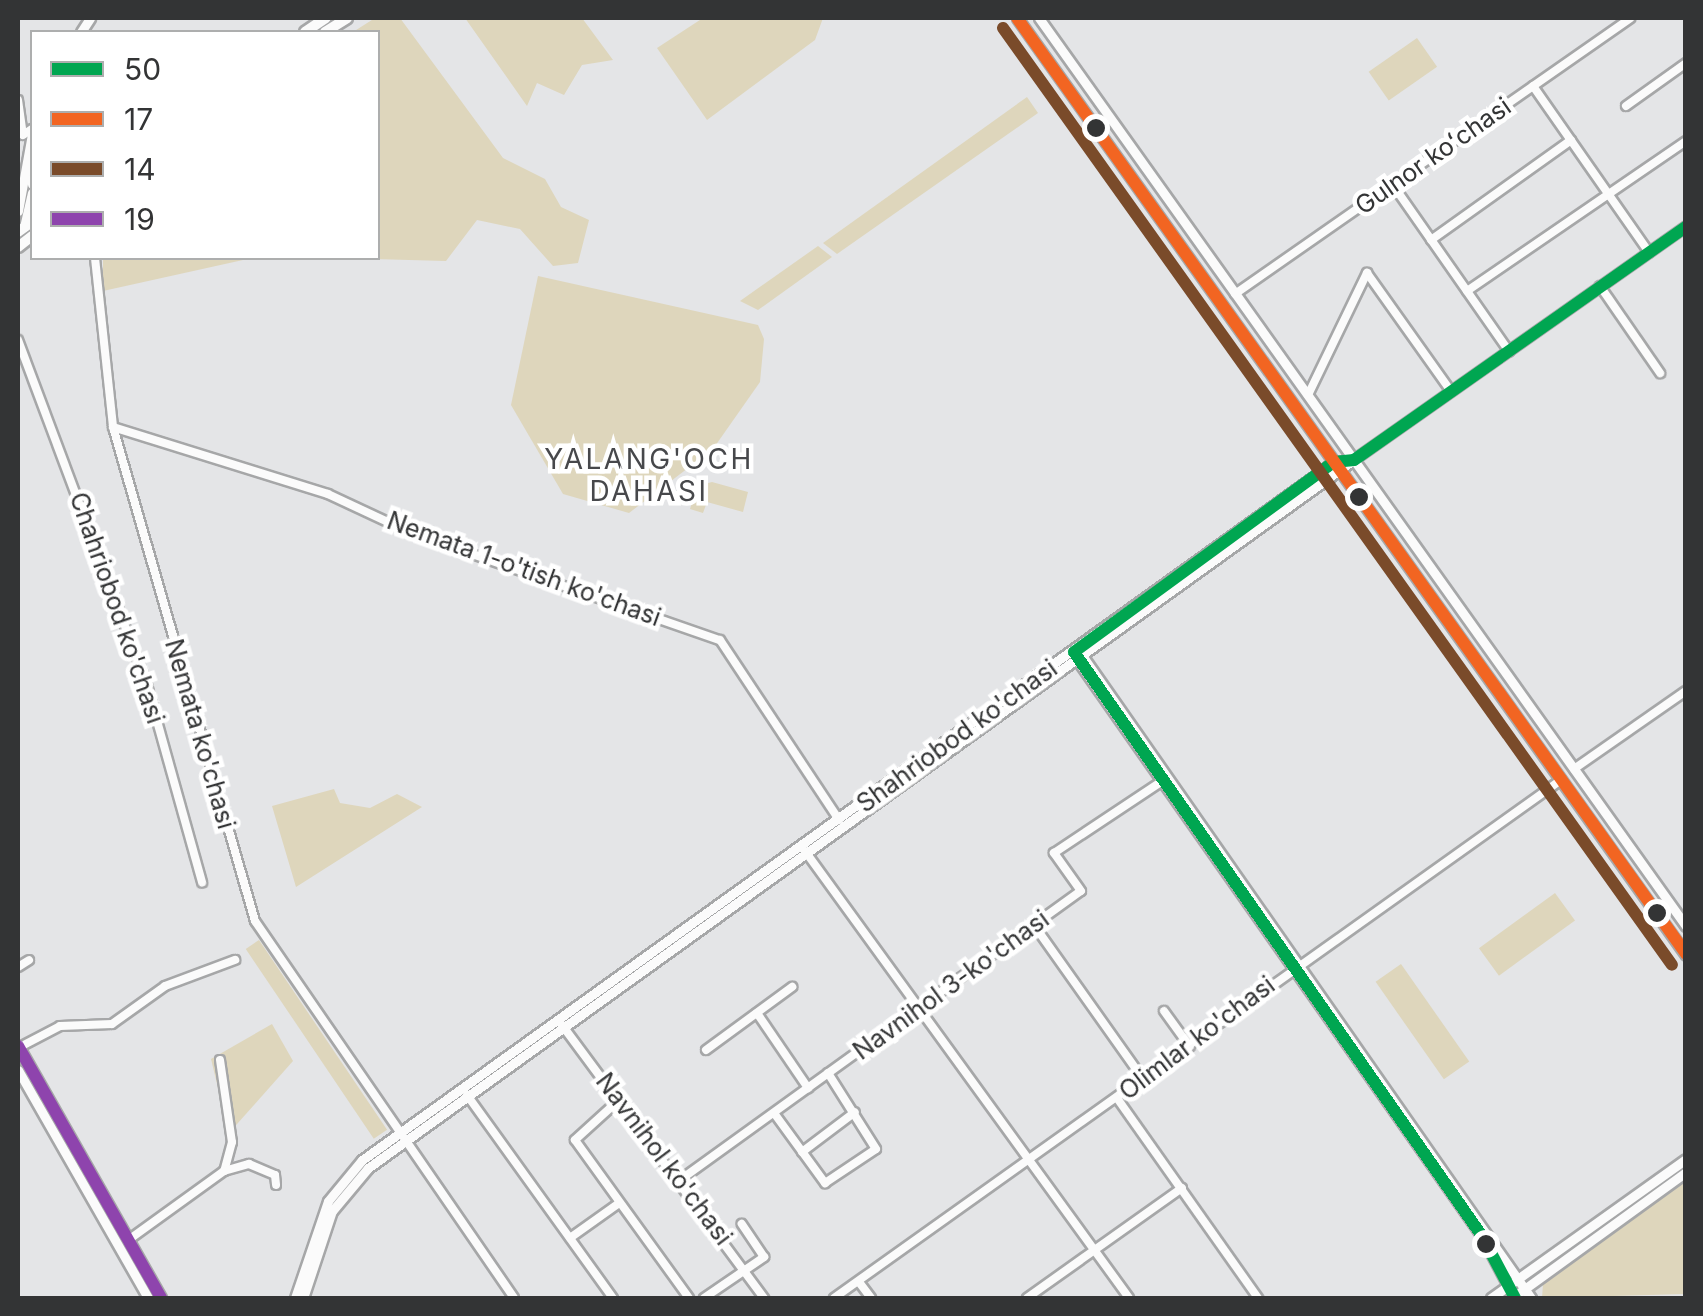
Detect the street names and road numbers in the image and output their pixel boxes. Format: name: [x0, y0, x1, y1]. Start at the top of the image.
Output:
street label: Gulnor koʻchasi: [1349, 91, 1517, 221]
street label: Chahriobod ko'chasi: [63, 488, 171, 728]
street label: Nemata 1-o'tish ko'chasi: [383, 505, 665, 633]
street label: Nemata ko'chasi: [159, 636, 241, 832]
street label: Shahriobod ko'chasi: [851, 653, 1063, 819]
street label: Navnihol 3-ko'chasi: [847, 904, 1055, 1066]
street label: Olimlar ko'chasi: [1113, 970, 1281, 1106]
street label: Navnihol ko'chasi: [590, 1067, 738, 1251]

